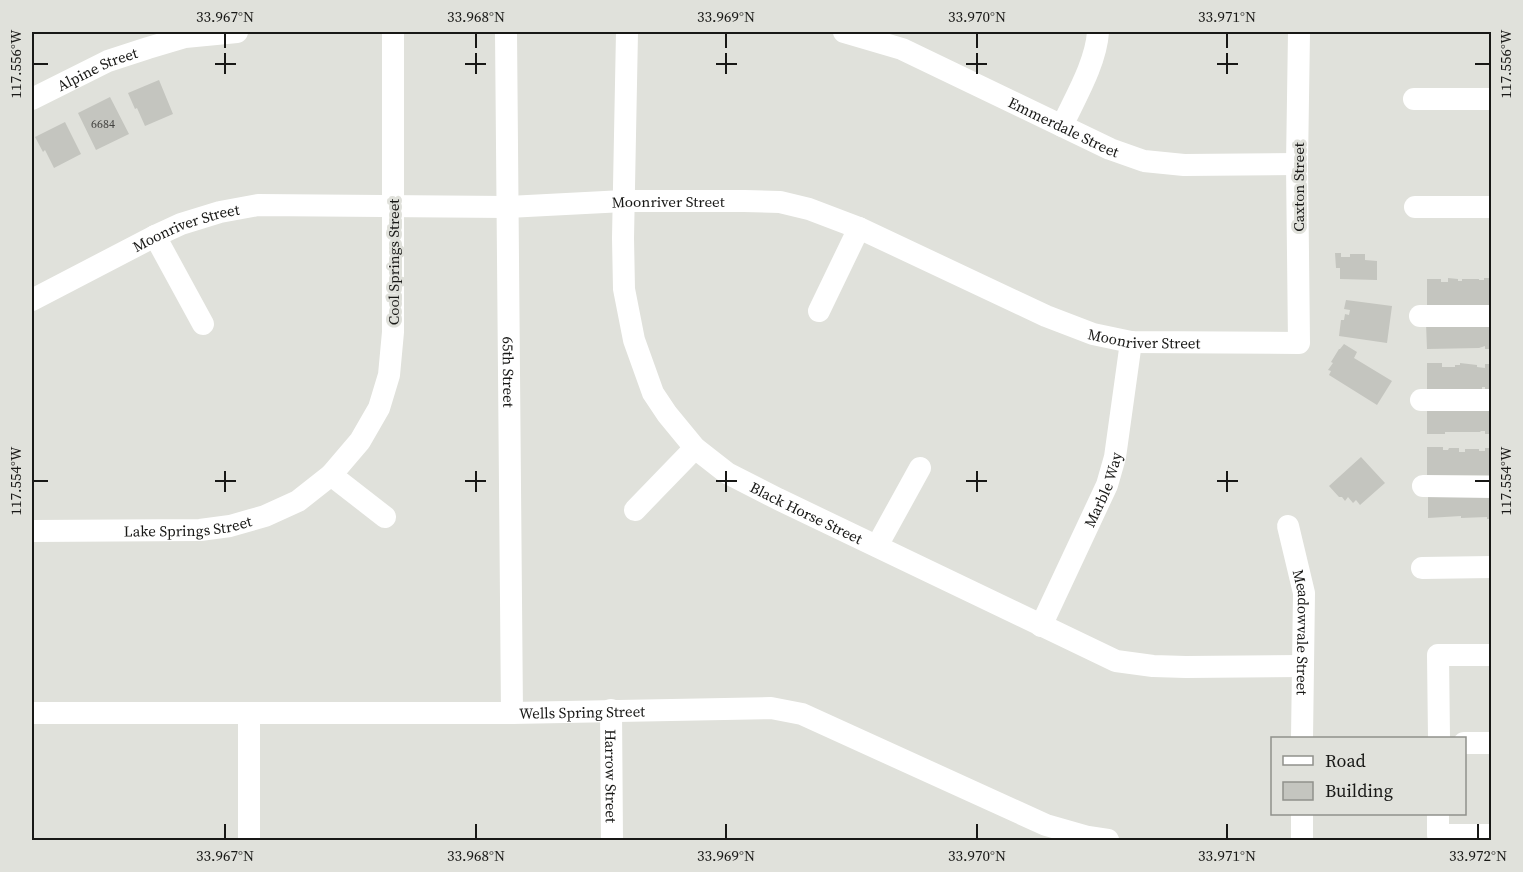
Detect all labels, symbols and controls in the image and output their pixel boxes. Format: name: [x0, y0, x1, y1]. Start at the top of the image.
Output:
text: 33.967°N: [196, 6, 254, 27]
text: 33.968°N: [447, 6, 505, 27]
text: 33.969°N: [697, 6, 755, 27]
text: 33.970°N: [948, 6, 1006, 27]
text: 33.971°N: [1198, 6, 1256, 27]
text: 117.556°W: [5, 29, 26, 98]
text: 117.556°W: [1495, 29, 1516, 98]
street label: Alpine Street: [53, 42, 140, 96]
street label: Emmerdale Street: [1005, 91, 1122, 162]
house number: 6684: [91, 116, 115, 132]
street label: Caxton Street: [1288, 142, 1309, 232]
street label: Moonriver Street: [611, 190, 725, 212]
street label: Moonriver Street: [129, 198, 241, 256]
street label: Cool Springs Street: [383, 199, 404, 325]
street label: Moonriver Street: [1086, 323, 1201, 353]
street label: 65th Street: [498, 336, 520, 408]
text: 117.554°W: [5, 446, 26, 515]
text: 117.554°W: [1495, 446, 1516, 515]
street label: Marble Way: [1078, 450, 1126, 530]
street label: Black Horse Street: [747, 476, 866, 549]
street label: Lake Springs Street: [124, 510, 254, 541]
street label: Meadowvale Street: [1288, 567, 1315, 695]
street label: Wells Spring Street: [519, 700, 645, 723]
street label: Harrow Street: [601, 729, 622, 823]
legend: [1271, 737, 1466, 815]
text: Road: [1325, 748, 1366, 773]
text: Building: [1325, 778, 1393, 803]
text: 33.967°N: [196, 845, 254, 866]
text: 33.968°N: [447, 845, 505, 866]
text: 33.969°N: [697, 845, 755, 866]
text: 33.970°N: [948, 845, 1006, 866]
text: 33.971°N: [1198, 845, 1256, 866]
text: 33.972°N: [1449, 845, 1507, 866]

